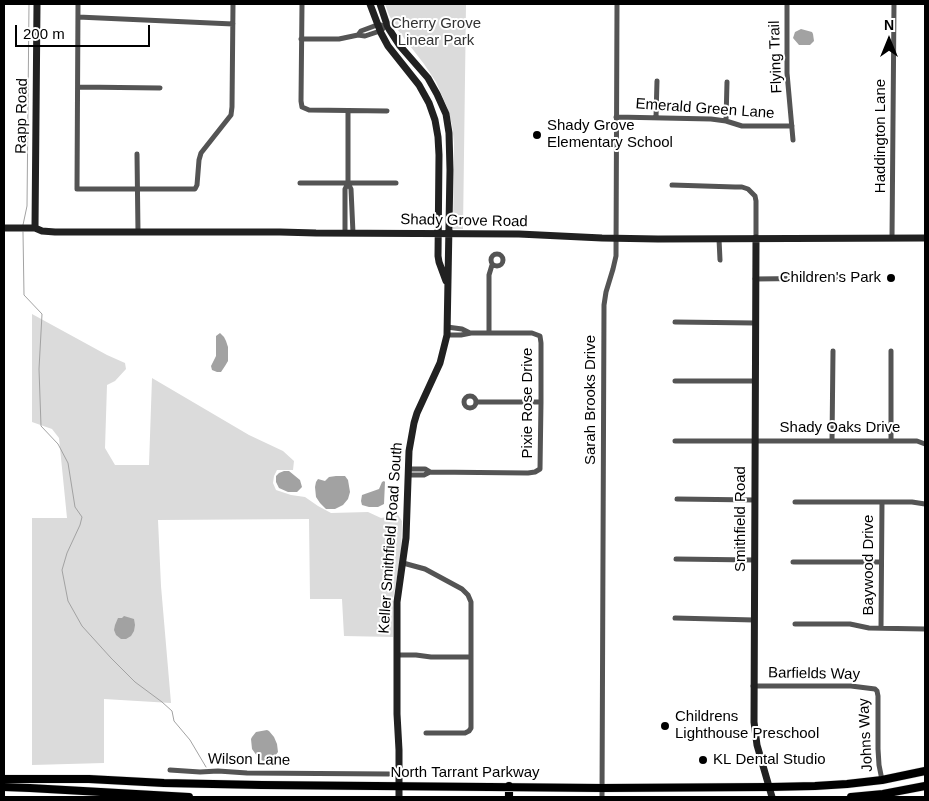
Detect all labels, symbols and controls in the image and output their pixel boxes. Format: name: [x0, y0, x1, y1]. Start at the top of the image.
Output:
scale bar: [18, 15, 152, 47]
park label: Cherry Grove Linear Park: [391, 15, 481, 50]
north arrow: [864, 15, 914, 65]
text: N: [884, 17, 894, 33]
street label: Flying Trail: [766, 20, 786, 94]
text: 200 m: [23, 25, 65, 42]
street label: Rapp Road: [12, 78, 32, 154]
street label: Haddington Lane: [872, 79, 890, 193]
street label: Emerald Green Lane: [635, 95, 775, 123]
place label: Shady Grove Elementary School: [547, 117, 673, 152]
marker: Shady Grove Elementary School: [531, 129, 543, 141]
street label: Shady Grove Road: [400, 211, 528, 231]
place label: Children's Park: [780, 269, 881, 287]
marker: Children's Park: [885, 272, 897, 284]
street label: Sarah Brooks Drive: [582, 335, 600, 465]
street label: Pixie Rose Drive: [519, 348, 537, 458]
street label: Shady Oaks Drive: [780, 419, 900, 437]
street label: Keller Smithfield Road South: [375, 442, 407, 634]
street label: Smithfield Road: [732, 466, 750, 572]
street label: Baywood Drive: [860, 515, 878, 615]
street label: Barfields Way: [768, 664, 860, 684]
street label: Johns Way: [855, 698, 877, 772]
place label: Childrens Lighthouse Preschool: [675, 708, 819, 743]
marker: Childrens Lighthouse Preschool: [659, 720, 671, 732]
street label: Wilson Lane: [208, 750, 290, 770]
place label: KL Dental Studio: [713, 751, 826, 769]
marker: KL Dental Studio: [697, 754, 709, 766]
street label: North Tarrant Parkway: [390, 764, 540, 782]

